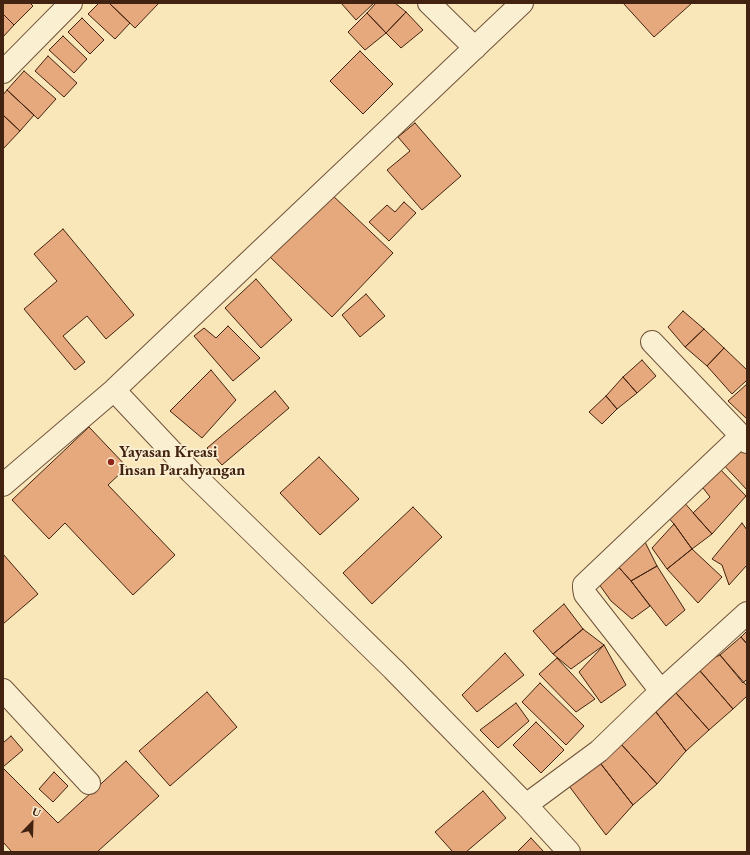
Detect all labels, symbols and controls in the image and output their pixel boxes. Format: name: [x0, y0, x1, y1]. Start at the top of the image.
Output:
place label: Yayasan Kreasi Insan Parahyangan: [119, 443, 245, 481]
marker: Yayasan Kreasi Insan Parahyangan: [106, 457, 116, 467]
north arrow: [12, 803, 52, 843]
text: U: [30, 804, 43, 820]

